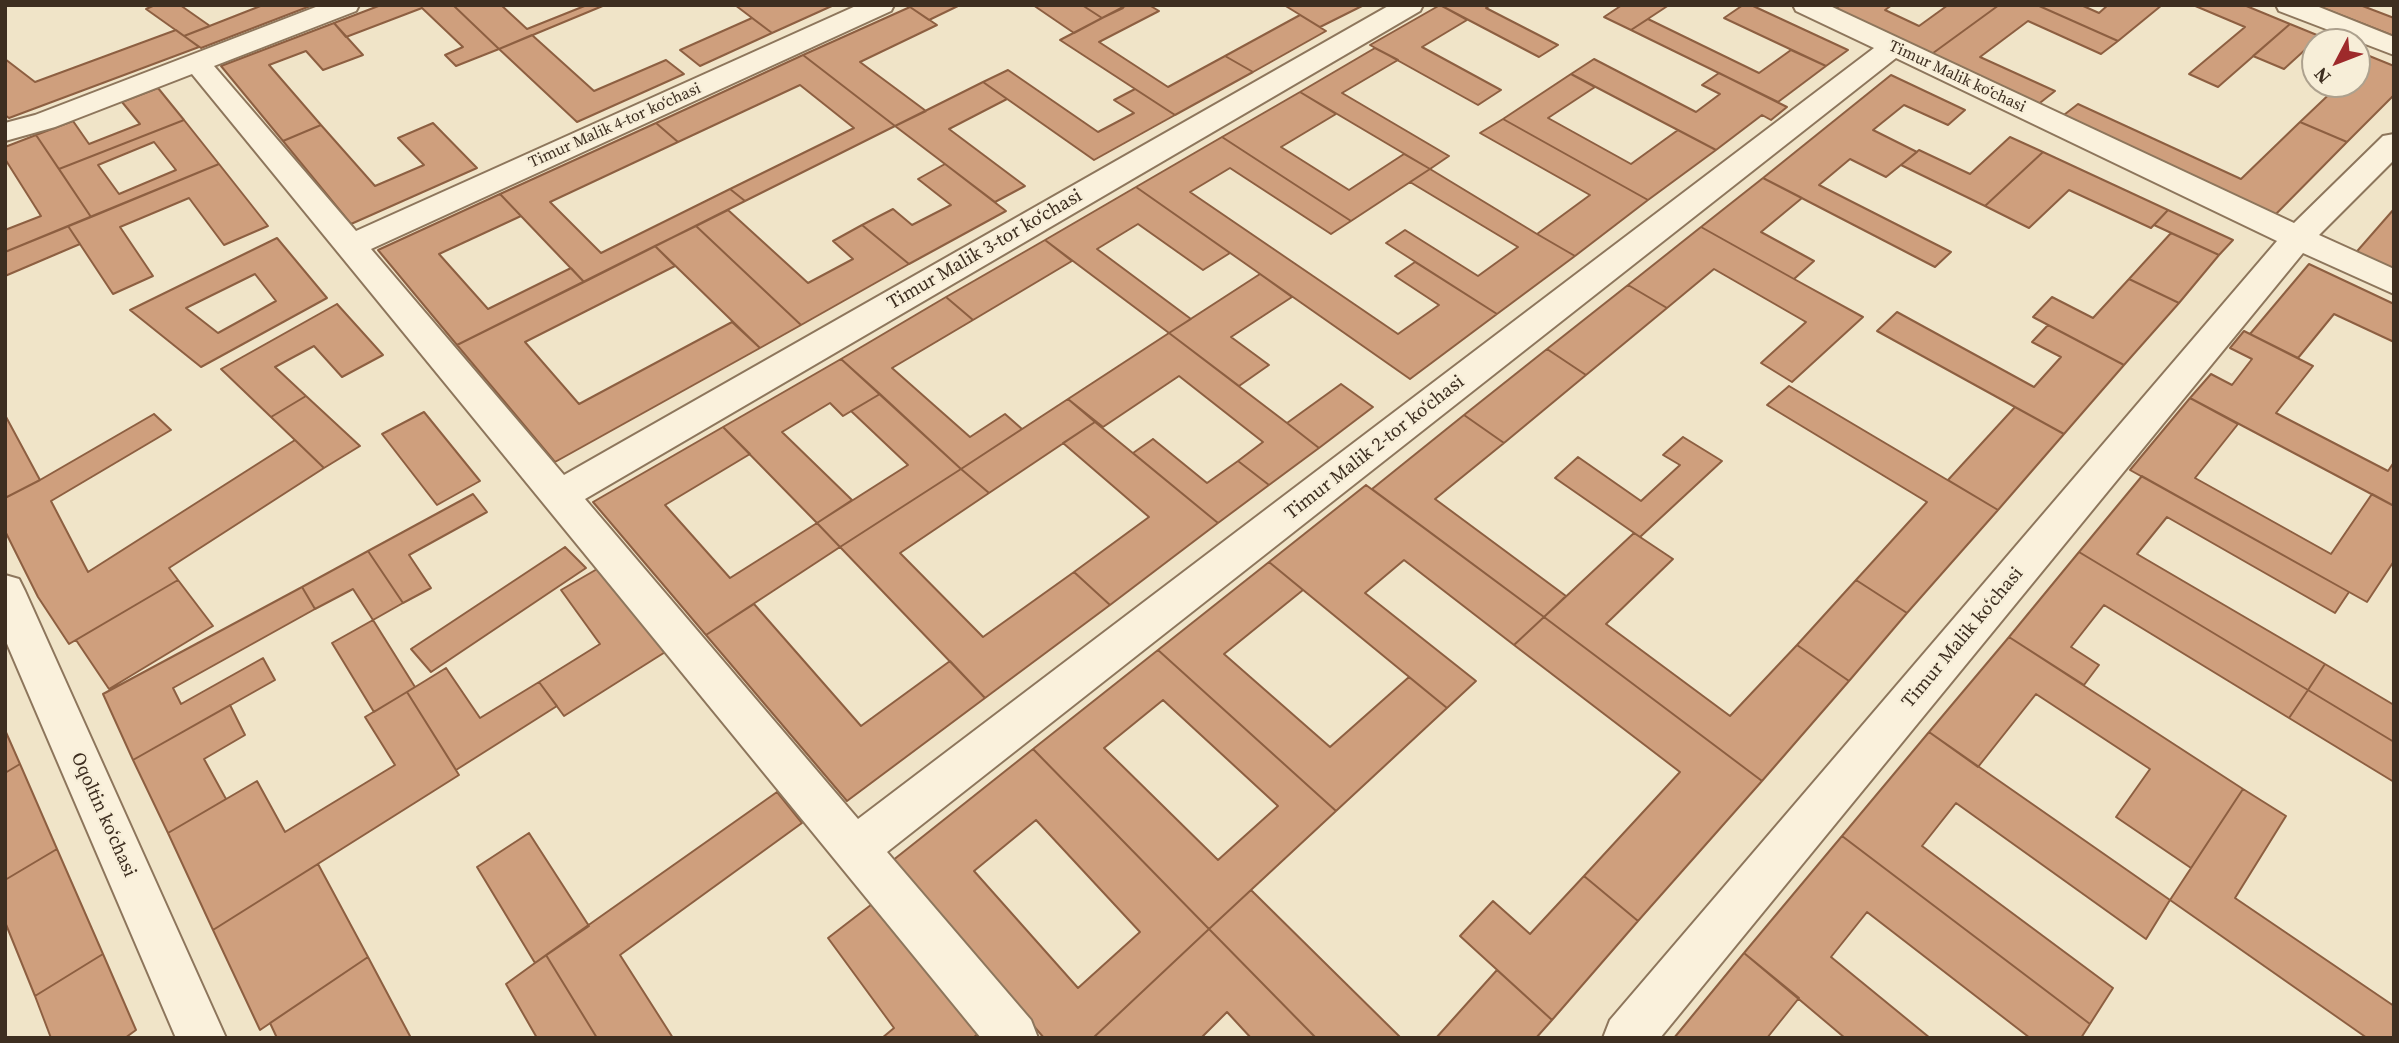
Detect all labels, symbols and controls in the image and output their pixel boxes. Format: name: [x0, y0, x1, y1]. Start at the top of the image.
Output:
north arrow: [2301, 28, 2371, 98]
street label: Timur Malik koʻchasi: [1885, 37, 2029, 117]
text: N: [2308, 62, 2336, 90]
street label: Timur Malik 4-tor koʻchasi: [526, 79, 704, 173]
street label: Timur Malik 3-tor koʻchasi: [884, 185, 1086, 315]
street label: Timur Malik 2-tor koʻchasi: [1281, 371, 1469, 525]
street label: Timur Malik koʻchasi: [1897, 563, 2029, 713]
street label: Oqoltin koʻchasi: [65, 749, 141, 881]

